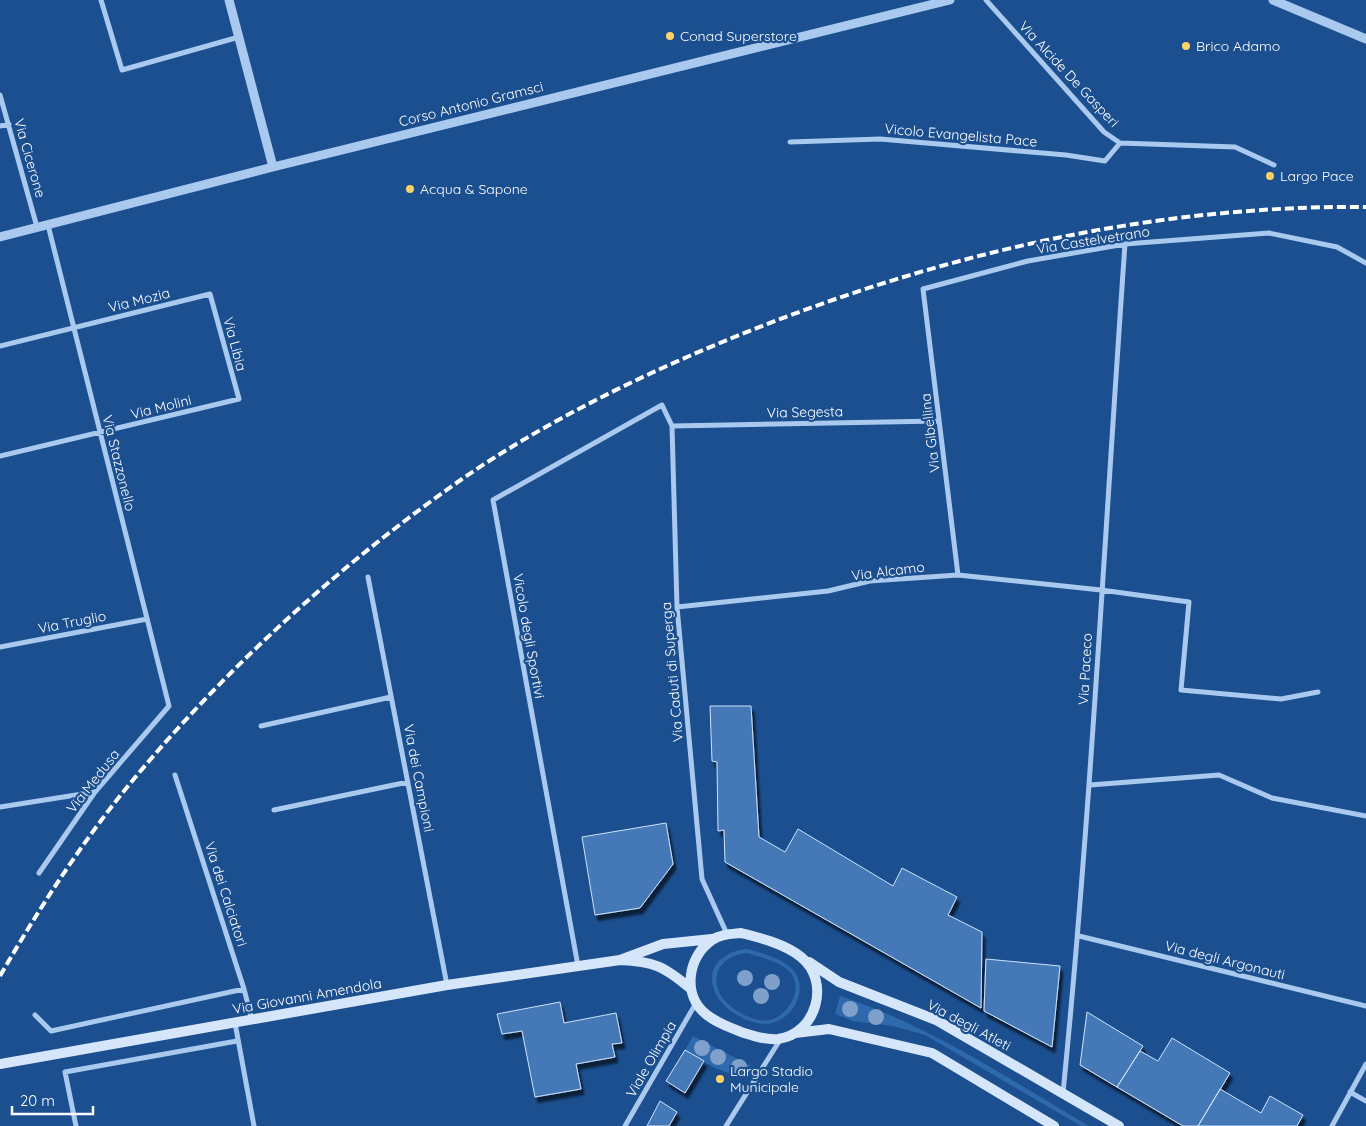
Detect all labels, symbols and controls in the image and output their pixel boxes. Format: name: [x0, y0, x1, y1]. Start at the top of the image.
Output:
street label: Via Alcide De Gasperi: [1015, 17, 1123, 131]
place label: Conad Superstore: [680, 27, 797, 45]
marker: Conad Superstore: [664, 30, 676, 42]
place label: Brico Adamo: [1196, 37, 1280, 55]
marker: Brico Adamo: [1180, 40, 1192, 52]
street label: Corso Antonio Gramsci: [397, 77, 545, 131]
street label: Via Cicerone: [10, 116, 50, 200]
street label: Vicolo Evangelista Pace: [884, 119, 1038, 151]
place label: Largo Pace: [1280, 167, 1354, 185]
marker: Largo Pace: [1264, 170, 1276, 182]
place label: Acqua & Sapone: [420, 180, 528, 198]
marker: Acqua & Sapone: [404, 183, 416, 195]
street label: Via Castelvetrano: [1035, 222, 1151, 258]
street label: Via Mozia: [106, 284, 172, 316]
street label: Via Libia: [219, 315, 251, 373]
street label: Via Molini: [129, 391, 193, 423]
street label: Via Gibellina: [916, 392, 944, 474]
street label: Via Segesta: [767, 402, 843, 422]
street label: Via Stazzonello: [98, 413, 140, 513]
street label: Via Alcamo: [850, 558, 926, 584]
street label: Vicolo degli Sportivi: [509, 572, 549, 700]
street label: Via Caduti di Superga: [657, 601, 687, 743]
street label: Via Truglio: [36, 607, 108, 637]
street label: Via Paceco: [1074, 632, 1096, 706]
street label: Via dei Campioni: [400, 723, 438, 833]
street label: Via Medusa: [63, 746, 123, 816]
street label: Via dei Calciatori: [201, 839, 251, 949]
street label: Via degli Argonauti: [1163, 936, 1287, 984]
street label: Via Giovanni Amendola: [231, 974, 383, 1018]
street label: Via degli Atleti: [924, 995, 1014, 1055]
street label: Viale Olimpia: [622, 1018, 680, 1100]
place label: Largo Stadio Municipale: [730, 1062, 813, 1096]
marker: Largo Stadio Municipale: [714, 1073, 726, 1085]
scale bar: [12, 1084, 94, 1116]
text: 20 m: [20, 1091, 55, 1110]

